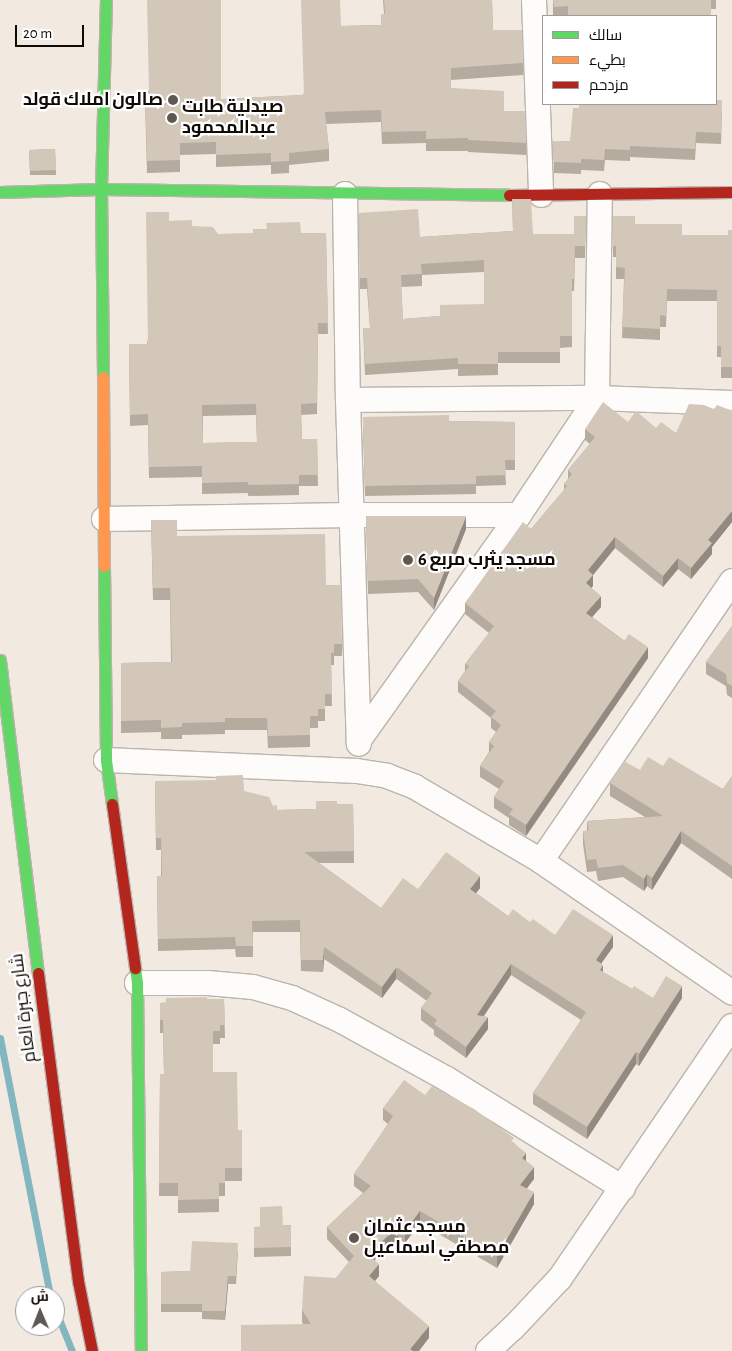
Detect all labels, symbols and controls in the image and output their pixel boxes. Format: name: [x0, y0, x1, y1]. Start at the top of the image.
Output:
scale bar: [18, 15, 86, 47]
legend: [542, 15, 717, 105]
text: 20 m: [23, 26, 52, 41]
text: سالك: [589, 28, 622, 43]
text: بطيء: [589, 53, 626, 68]
text: مزدحم: [589, 78, 629, 93]
place label: صالون املاك قولد: [23, 89, 163, 111]
marker: صالون املاك قولد: [167, 94, 179, 106]
place label: صيدلية طابت عبدالمحمود: [182, 97, 283, 140]
marker: صيدلية طابت عبدالمحمود: [166, 112, 178, 124]
place label: مسجد يثرب مربع 6: [418, 549, 556, 571]
marker: مسجد يثرب مربع 6: [402, 554, 414, 566]
street label: شارع جبرة العام: [7, 952, 41, 1064]
place label: مسجد عثمان مصطفي اسماعيل: [364, 1217, 509, 1260]
marker: مسجد عثمان مصطفي اسماعيل: [348, 1232, 360, 1244]
north arrow: [15, 1286, 65, 1336]
text: ش: [31, 1290, 49, 1304]

